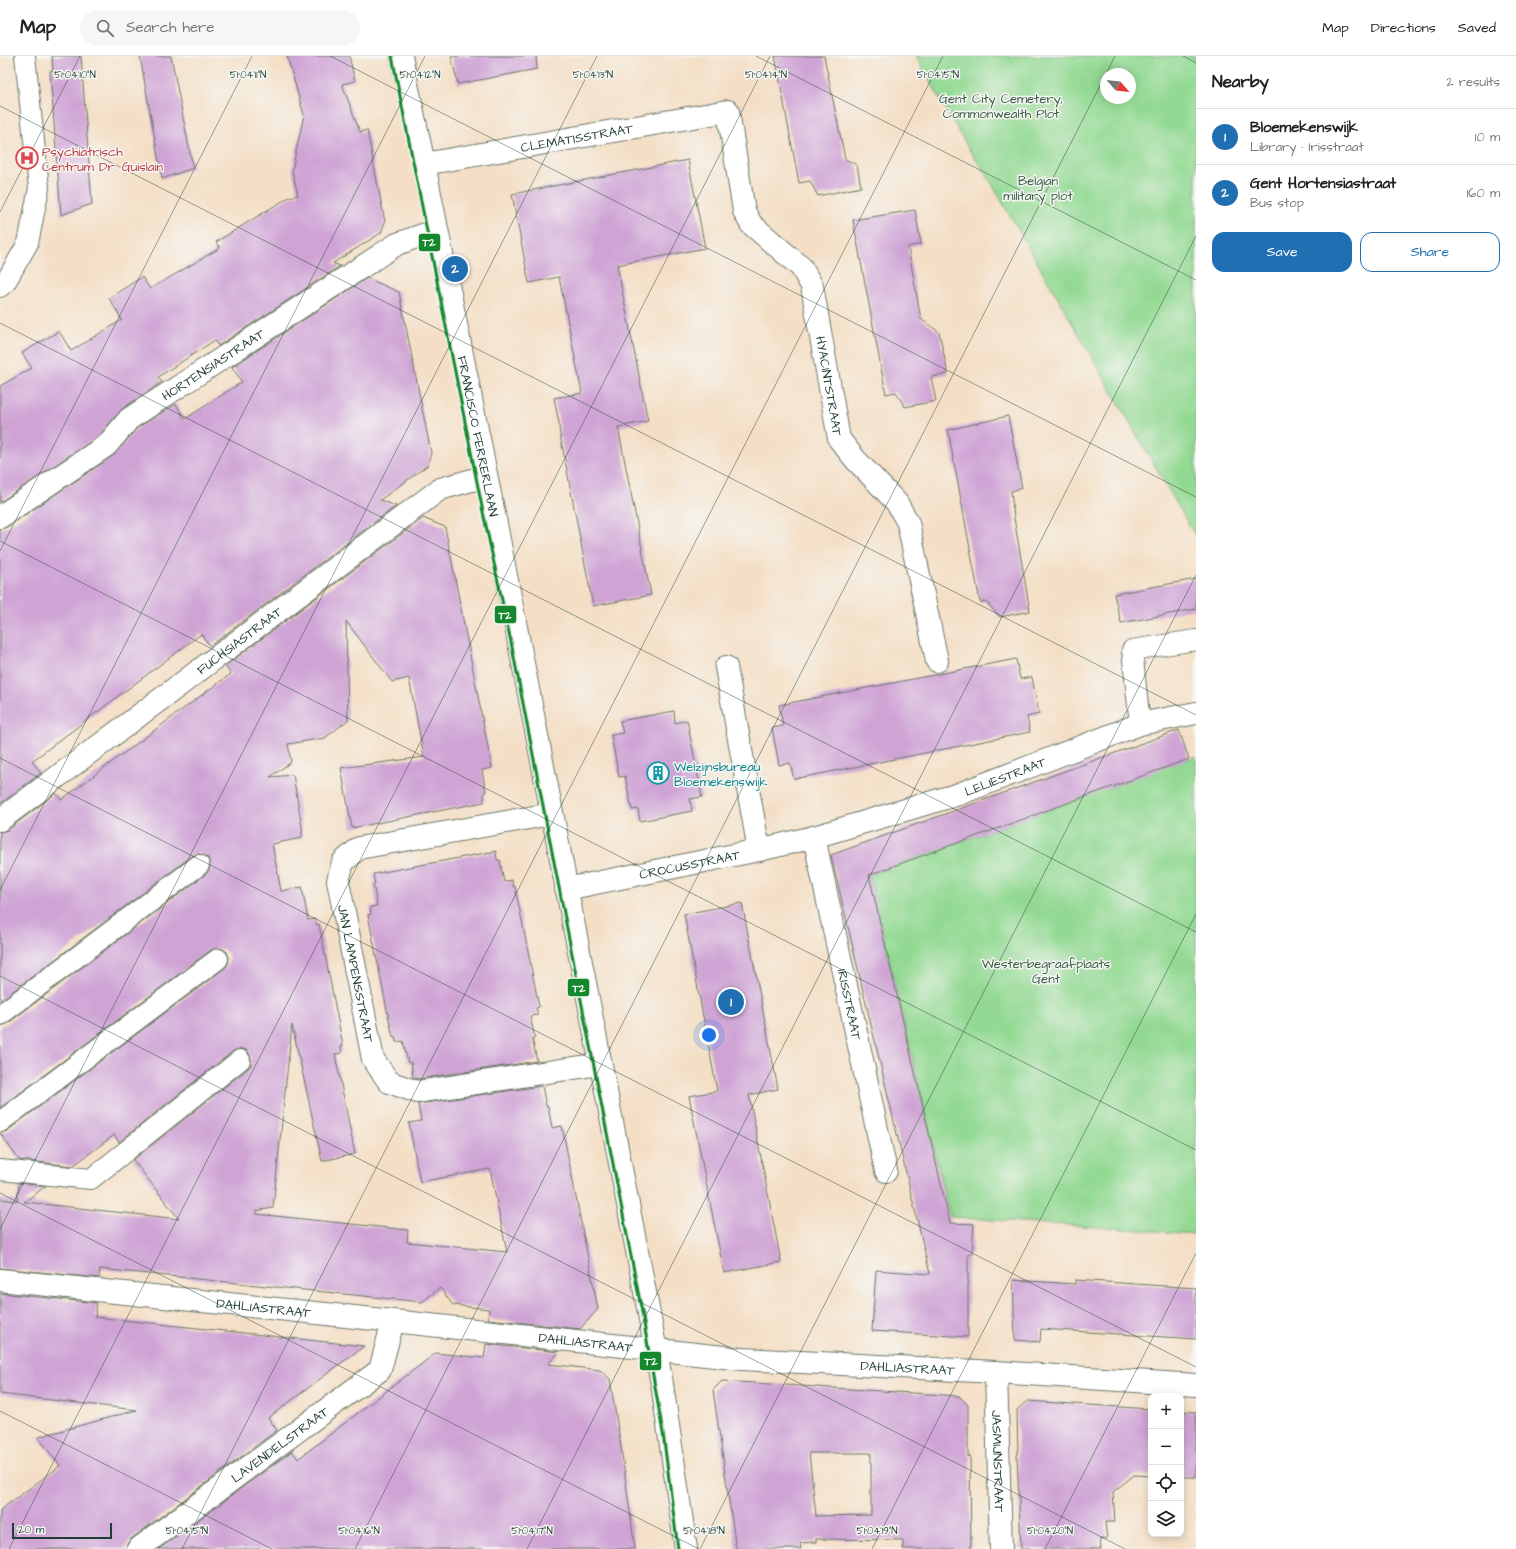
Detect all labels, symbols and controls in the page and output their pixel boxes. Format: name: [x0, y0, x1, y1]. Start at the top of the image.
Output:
search box: [80, 10, 360, 46]
text: Map: [20, 14, 56, 41]
icon: search: [94, 17, 116, 39]
text: Search here: [126, 17, 215, 38]
text: Map: [1322, 18, 1349, 38]
text: Directions: [1371, 18, 1436, 38]
text: Saved: [1458, 18, 1496, 38]
text: 51°04'10"N: [54, 68, 96, 82]
text: 51°04'11"N: [230, 68, 266, 82]
text: 51°04'12"N: [400, 68, 440, 82]
text: 51°04'13"N: [573, 68, 613, 82]
text: 51°04'14"N: [745, 68, 787, 82]
text: 51°04'15"N: [917, 68, 959, 82]
north arrow: [1100, 68, 1136, 104]
text: Nearby: [1212, 70, 1269, 94]
text: 2 results: [1446, 73, 1500, 91]
park label: Gent City Cemetery, Commonwealth Plot: [939, 90, 1063, 123]
text: Bloemekenswijk: [1250, 117, 1358, 138]
street label: CLEMATISSTRAAT: [519, 120, 635, 157]
text: 1: [1224, 128, 1226, 146]
text: 10 m: [1475, 128, 1500, 146]
text: Library · Irisstraat: [1250, 138, 1364, 156]
place label: Psychiatrisch Centrum Dr. Guislain: [42, 143, 163, 176]
hospital icon: Psychiatrisch Centrum Dr. Guislain: [14, 145, 40, 171]
park label: Belgian military plot: [1003, 172, 1073, 206]
text: Gent Hortensiastraat: [1250, 173, 1396, 194]
text: 2: [1221, 184, 1229, 202]
text: 160 m: [1467, 184, 1500, 202]
text: Bus stop: [1250, 194, 1304, 212]
button: Save: [1212, 232, 1352, 272]
button: Share: [1360, 232, 1500, 272]
line badge: T2: [418, 233, 441, 252]
text: T2: [421, 235, 436, 250]
pin: 2: [442, 254, 468, 284]
street label: HORTENSIASTRAAT: [159, 325, 269, 405]
street label: HYACINTSTRAAT: [811, 335, 846, 438]
street label: FRANCISCO FERRERLAAN: [453, 354, 502, 518]
street label: FUCHSIASTRAAT: [193, 602, 287, 679]
line badge: T2: [494, 605, 517, 624]
text: T2: [497, 608, 512, 623]
street label: LELIESTRAAT: [962, 753, 1050, 801]
place label: Welzijnsbureau Bloemekenswijk: [674, 758, 768, 791]
building icon: Welzijnsbureau Bloemekenswijk: [645, 760, 671, 786]
street label: CROCUSSTRAAT: [638, 846, 743, 884]
street label: JAN LAMPENSSTRAAT: [333, 903, 378, 1045]
park label: Westerbegraafplaats Gent: [982, 955, 1111, 988]
street label: IRISSTRAAT: [833, 967, 866, 1042]
line badge: T2: [567, 978, 590, 997]
text: T2: [571, 981, 586, 996]
pin: 1: [718, 987, 744, 1017]
your location: [699, 1025, 719, 1045]
street label: DAHLIASTRAAT: [216, 1295, 312, 1322]
street label: DAHLIASTRAAT: [538, 1329, 634, 1357]
line badge: T2: [639, 1351, 662, 1371]
text: T2: [643, 1354, 658, 1369]
street label: DAHLIASTRAAT: [860, 1357, 956, 1380]
map controls: [1148, 1393, 1184, 1537]
button: +: [1148, 1393, 1184, 1429]
street label: LAVENDELSTRAAT: [228, 1403, 333, 1487]
street label: JASMIJNSTRAAT: [987, 1410, 1008, 1513]
button: −: [1148, 1429, 1184, 1465]
button: locate: [1148, 1465, 1184, 1501]
button: layers: [1148, 1501, 1184, 1537]
scale bar: [12, 1521, 112, 1540]
text: 20 m: [18, 1522, 44, 1537]
text: 51°04'15"N: [166, 1524, 208, 1538]
text: 51°04'16"N: [338, 1524, 380, 1538]
text: 51°04'17"N: [511, 1524, 553, 1538]
text: 51°04'18"N: [683, 1524, 725, 1538]
text: 51°04'19"N: [857, 1524, 897, 1538]
text: 51°04'20"N: [1027, 1524, 1073, 1538]

